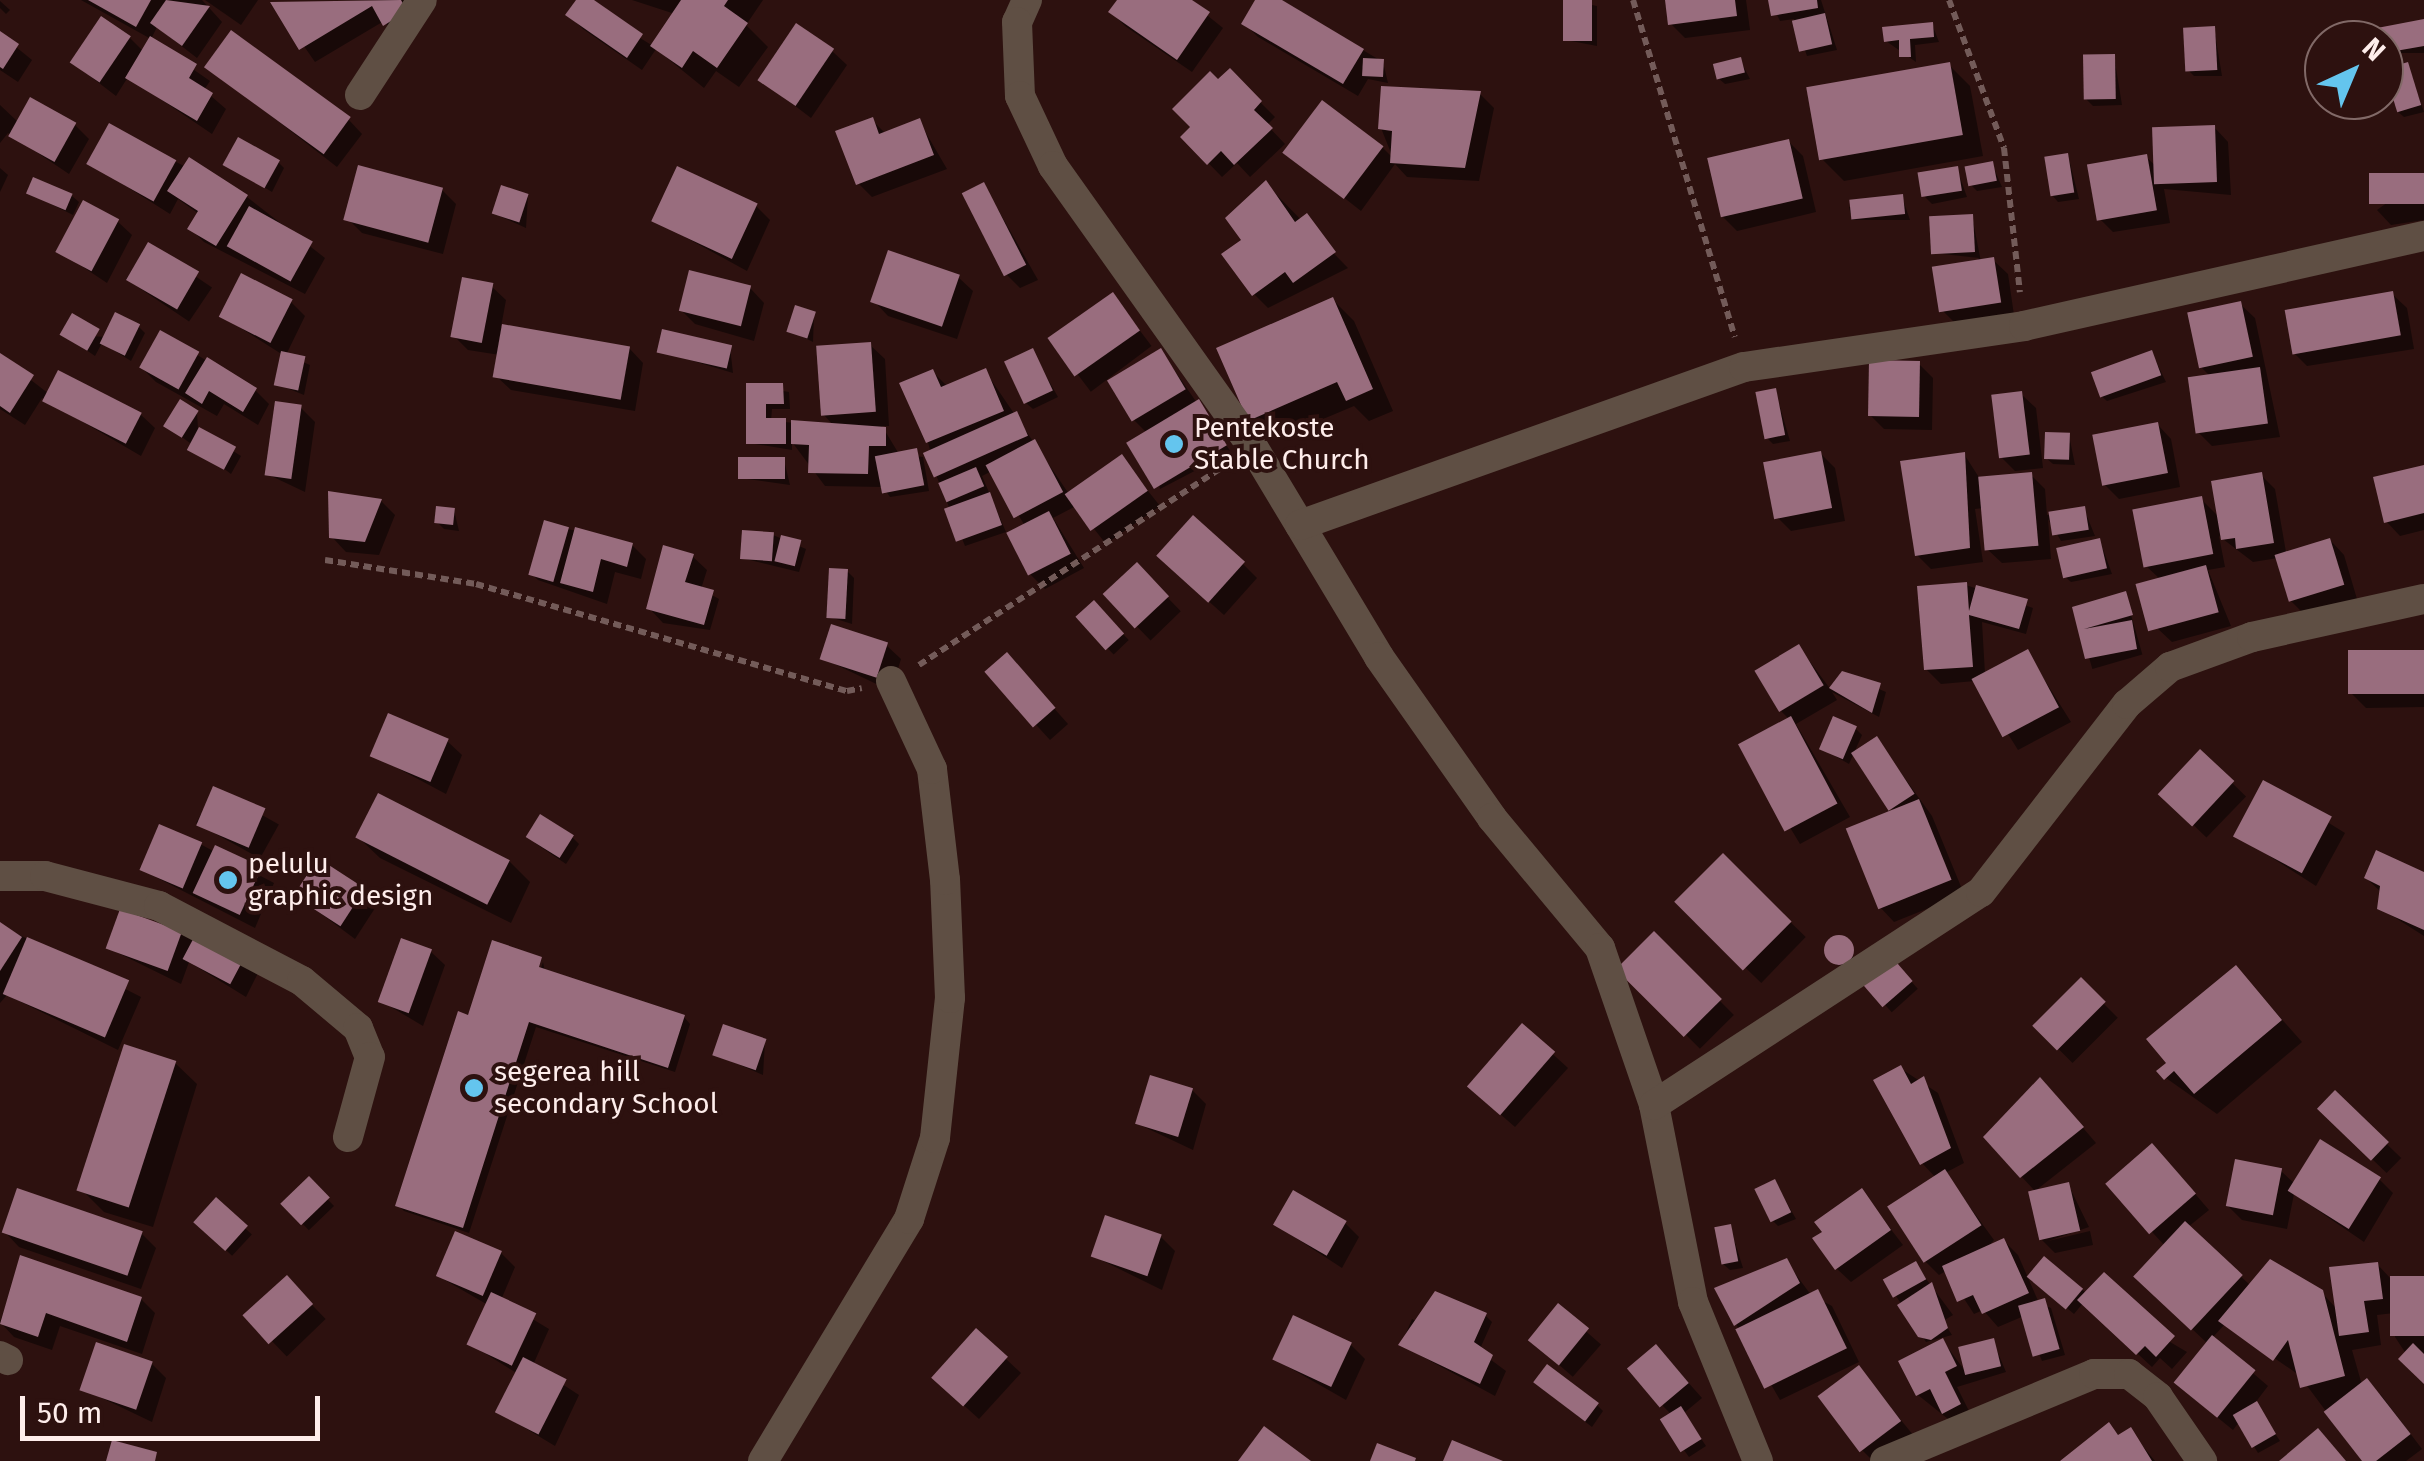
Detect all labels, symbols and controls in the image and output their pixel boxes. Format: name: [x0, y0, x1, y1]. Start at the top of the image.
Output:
north arrow: [2304, 20, 2404, 120]
text: N: [2356, 31, 2392, 68]
place label: Pentekoste Stable Church: [1194, 411, 1370, 477]
marker: Pentekoste Stable Church: [1163, 433, 1185, 455]
place label: pelulu graphic design: [248, 847, 433, 913]
marker: pelulu graphic design: [217, 869, 239, 891]
place label: segerea hill secondary School: [494, 1055, 718, 1121]
marker: segerea hill secondary School: [463, 1077, 485, 1099]
scale bar: [25, 1376, 325, 1438]
text: 50 m: [37, 1395, 102, 1431]

